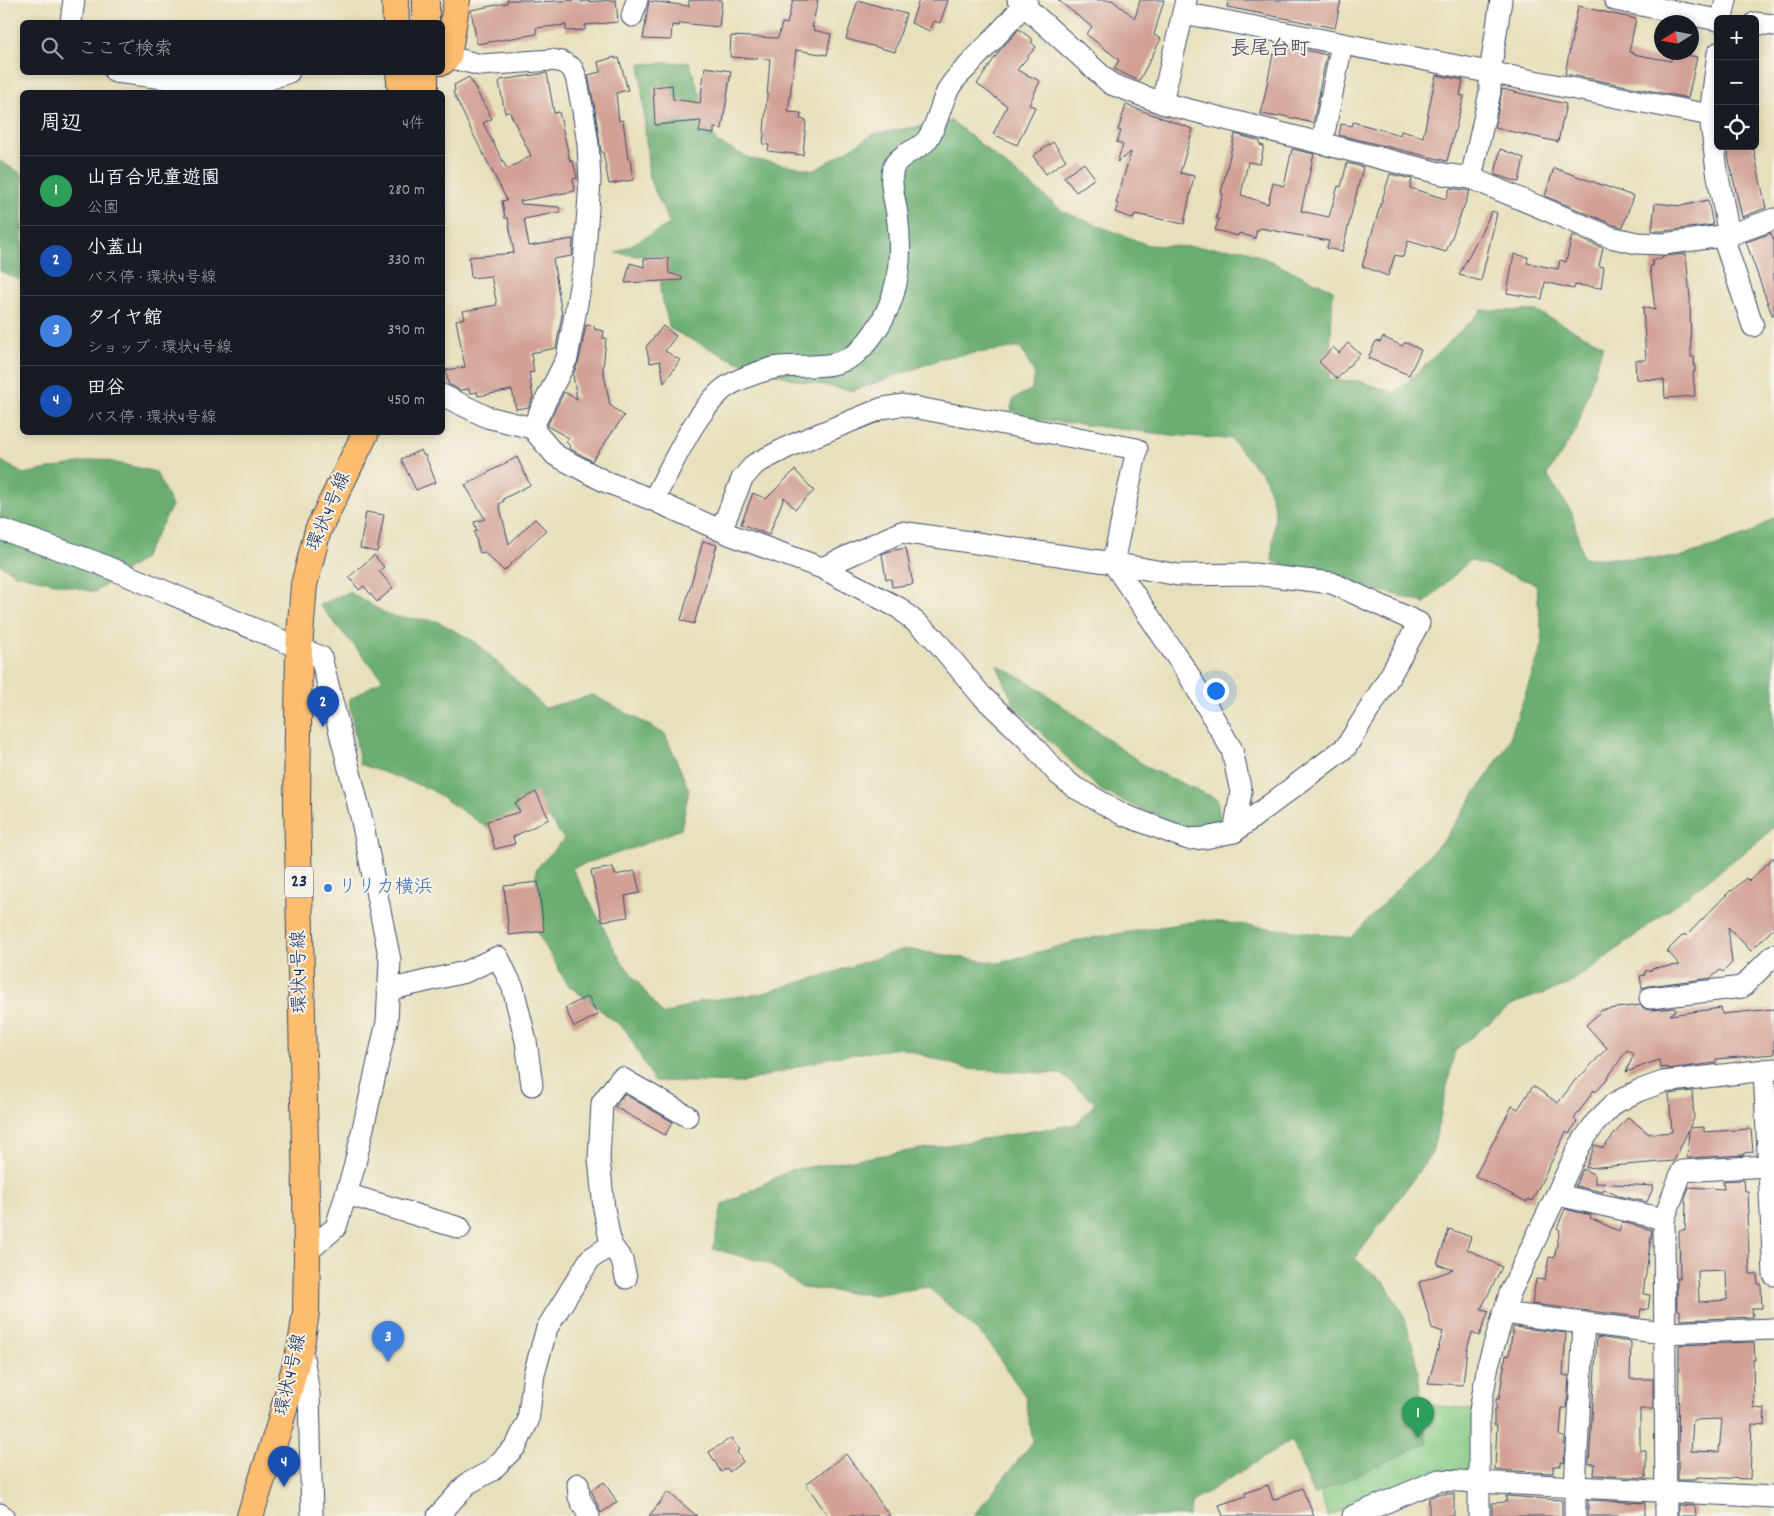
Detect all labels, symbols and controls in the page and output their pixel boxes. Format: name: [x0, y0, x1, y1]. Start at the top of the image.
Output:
north arrow: [1654, 15, 1699, 60]
map controls: [1714, 15, 1759, 150]
button: +: [1714, 15, 1759, 60]
search box: [20, 20, 445, 75]
icon: search: [38, 34, 66, 62]
district label: 長尾台町: [1230, 36, 1310, 64]
text: ここで検索: [78, 37, 173, 64]
button: −: [1714, 60, 1759, 105]
button: locate: [1714, 105, 1759, 150]
text: 周辺: [40, 110, 82, 140]
text: 4件: [402, 113, 425, 136]
text: 山百合児童遊園: [87, 166, 220, 193]
text: 1: [54, 179, 58, 202]
text: 280 m: [388, 179, 425, 202]
text: 公園: [87, 197, 119, 220]
text: 小蓋山: [87, 236, 144, 263]
text: 2: [53, 249, 60, 272]
text: 330 m: [387, 249, 425, 272]
text: バス停 · 環状4号線: [87, 267, 217, 290]
text: タイヤ館: [87, 306, 162, 333]
text: 3: [52, 319, 60, 342]
text: 390 m: [387, 319, 425, 342]
text: ショップ · 環状4号線: [87, 337, 232, 360]
text: 田谷: [87, 376, 125, 403]
text: 4: [53, 389, 59, 412]
text: 450 m: [388, 389, 425, 412]
text: バス停 · 環状4号線: [87, 407, 217, 430]
street label: 環状4号線: [301, 468, 359, 556]
your location: [1203, 678, 1229, 704]
pin: 2: [307, 686, 339, 727]
road number: 23: [285, 866, 313, 898]
place label: リリカ横浜: [338, 875, 433, 902]
marker: リリカ横浜: [322, 882, 334, 894]
street label: 環状4号線: [287, 930, 315, 1014]
pin: 3: [372, 1321, 404, 1362]
street label: 環状4号線: [269, 1331, 315, 1419]
pin: 1: [1402, 1397, 1434, 1438]
pin: 4: [268, 1446, 300, 1487]

